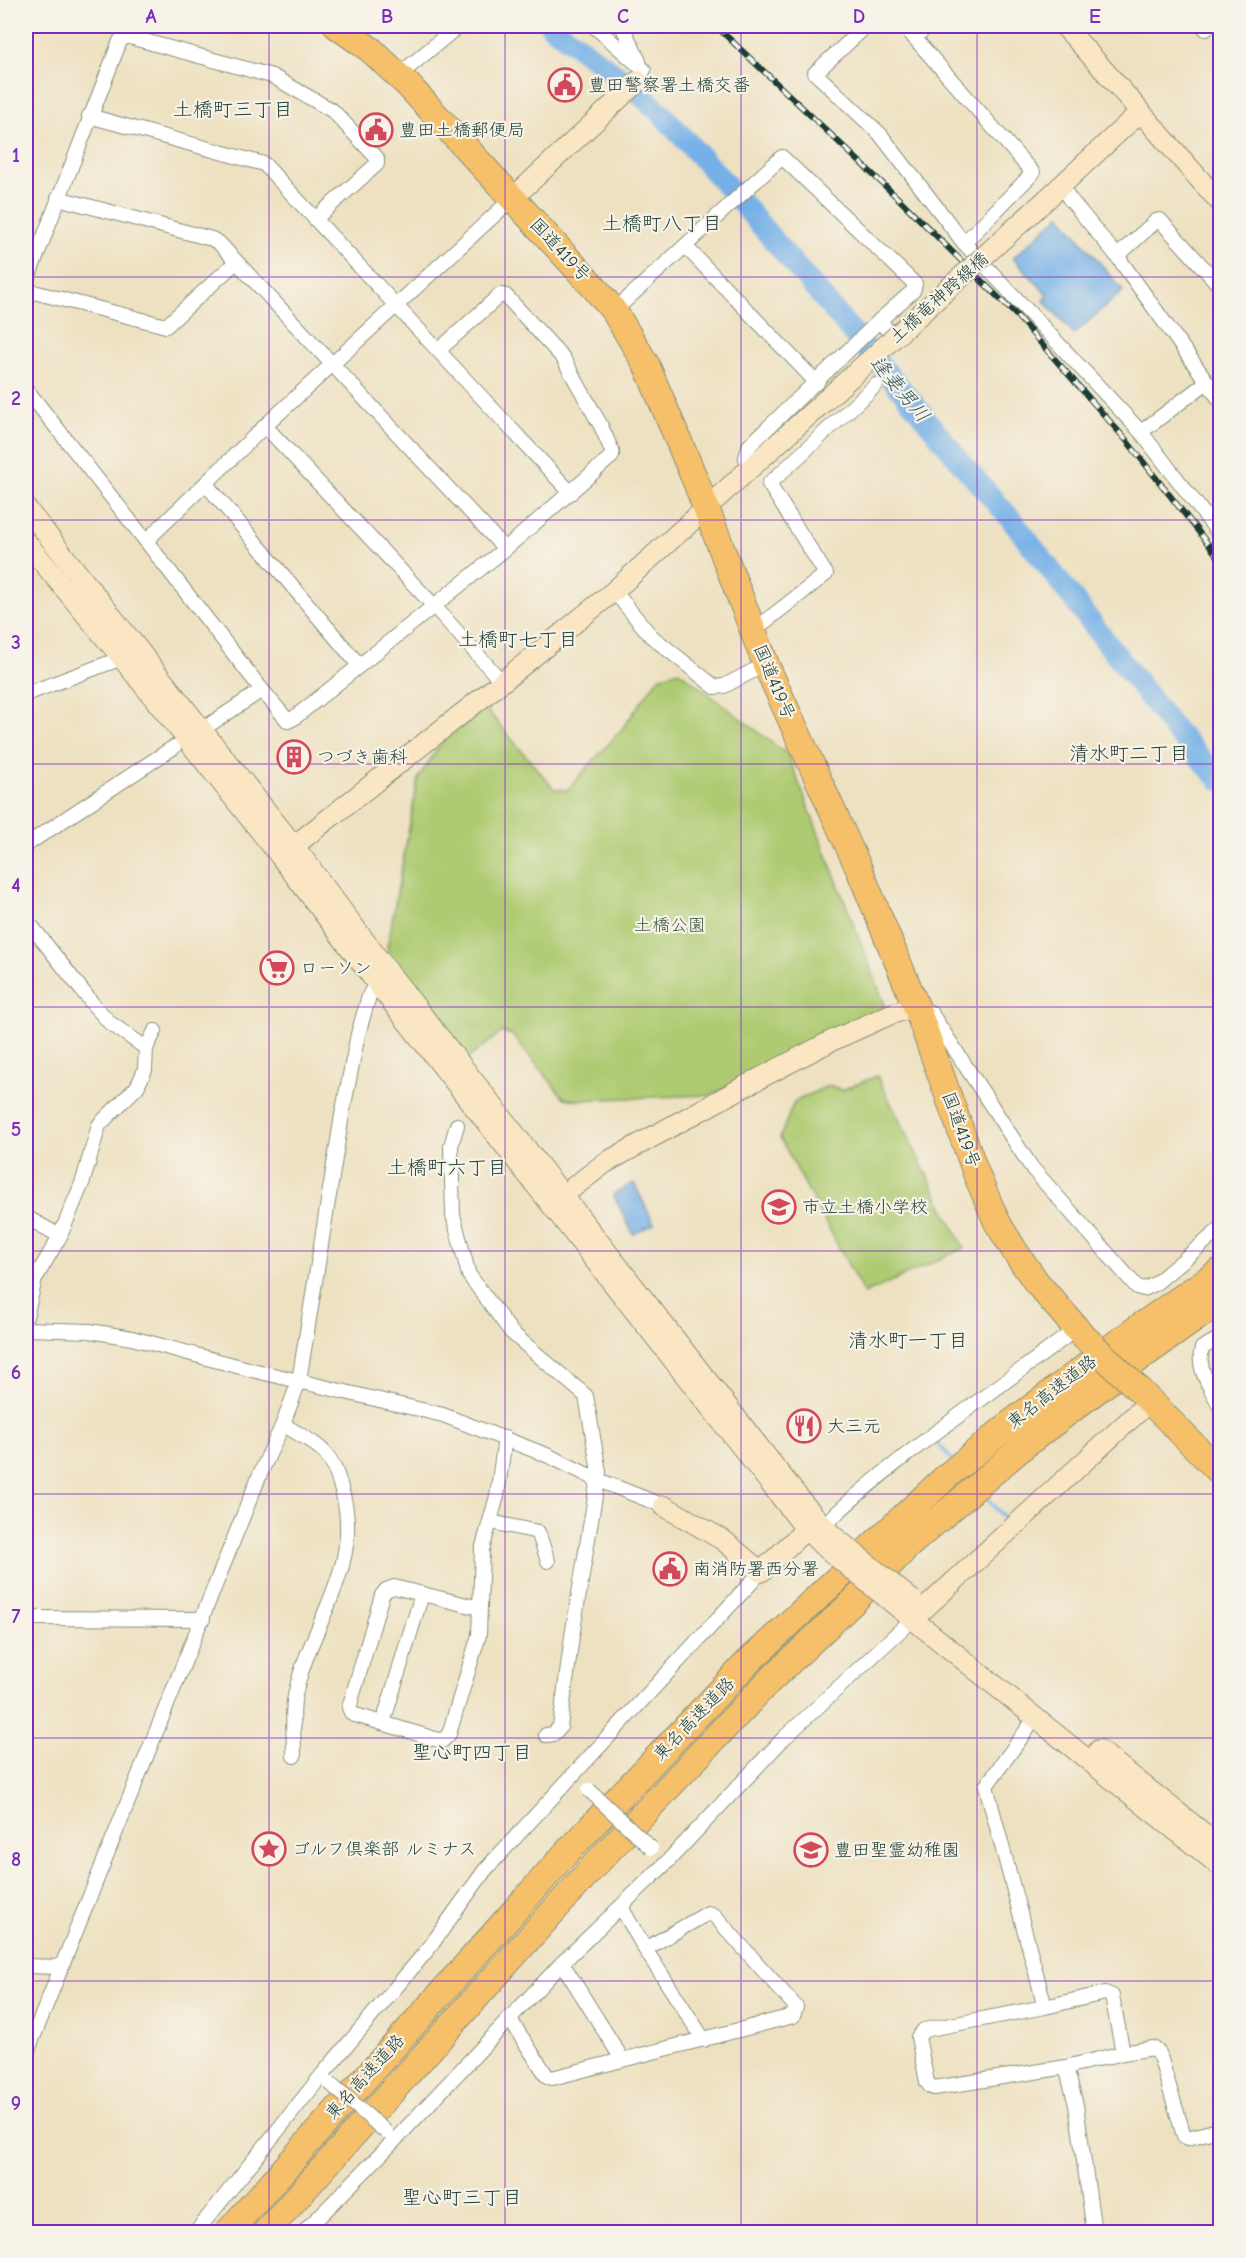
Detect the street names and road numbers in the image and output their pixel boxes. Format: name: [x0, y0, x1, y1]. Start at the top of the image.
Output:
street label: 国道419号: [525, 214, 595, 286]
street label: 土橋竜神跨線橋: [885, 248, 993, 348]
street label: 国道419号: [749, 641, 799, 723]
street label: 国道419号: [938, 1089, 984, 1171]
street label: 東名高速道路: [1003, 1350, 1101, 1434]
street label: 東名高速道路: [649, 1673, 739, 1765]
street label: 東名高速道路: [321, 2030, 409, 2124]

